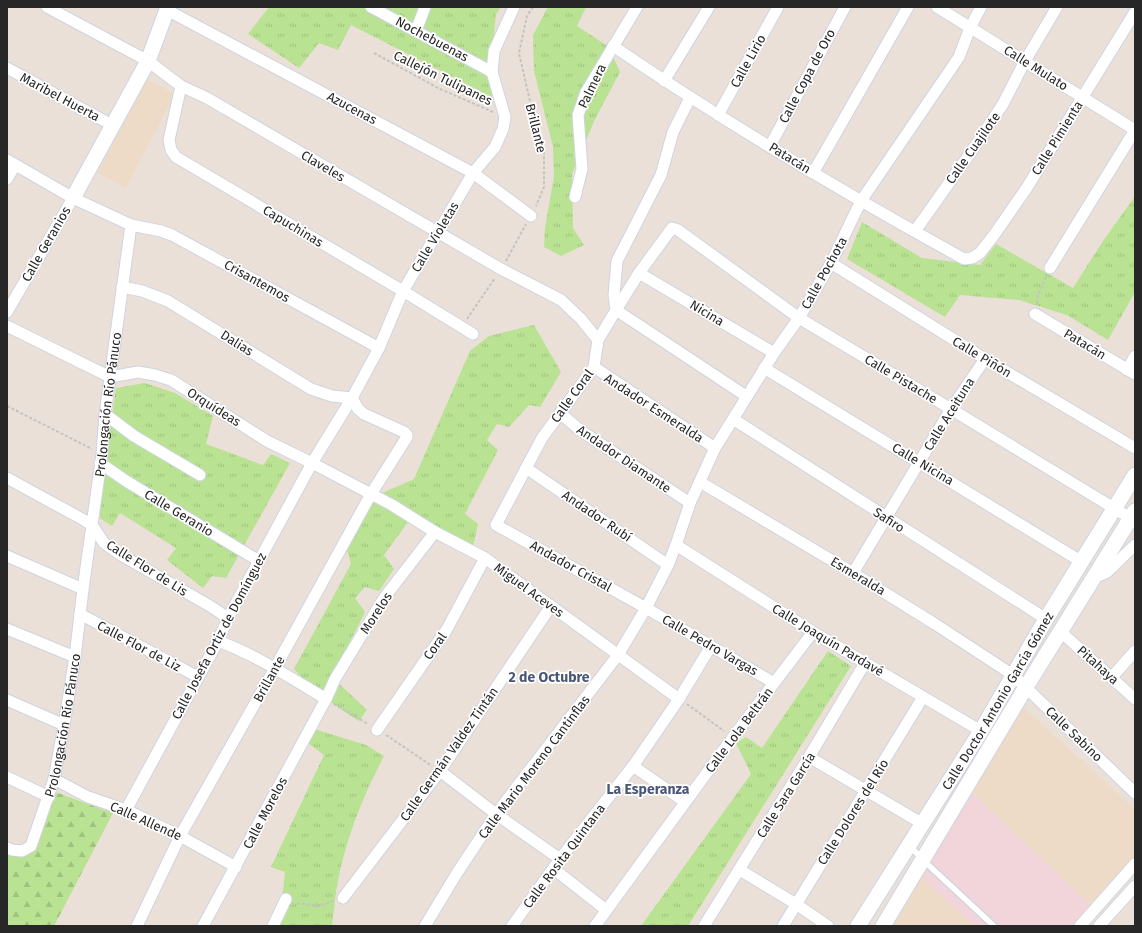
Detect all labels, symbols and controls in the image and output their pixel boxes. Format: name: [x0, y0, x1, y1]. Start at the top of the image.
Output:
street label: Nochebuenas: [393, 14, 471, 64]
street label: Calle Copa de Oro: [776, 26, 838, 126]
street label: Calle Lirio: [727, 32, 769, 90]
street label: Calle Mulato: [1001, 42, 1071, 94]
street label: Callejón Tulipanes: [391, 48, 495, 108]
street label: Palmera: [575, 61, 609, 111]
street label: Maribel Huerta: [18, 70, 102, 124]
street label: Azucenas: [325, 89, 379, 127]
street label: Calle Pimienta: [1028, 98, 1086, 178]
street label: Brillante: [523, 102, 549, 154]
street label: Calle Cuajilote: [943, 109, 1003, 187]
street label: Patacán: [766, 139, 814, 177]
street label: Claveles: [298, 147, 348, 185]
street label: Calle Violetas: [408, 199, 462, 275]
street label: Capuchinas: [260, 202, 326, 250]
street label: Calle Geranios: [18, 204, 74, 284]
street label: Calle Pochota: [798, 234, 850, 312]
street label: Crisantemos: [222, 257, 292, 305]
street label: Nicina: [687, 297, 727, 329]
street label: Patacán: [1061, 326, 1109, 362]
street label: Dalias: [218, 327, 256, 359]
street label: Prolongación Río Pánuco: [91, 331, 124, 478]
street label: Calle Piñón: [950, 334, 1014, 380]
street label: Calle Pistache: [862, 351, 940, 407]
street label: Calle Coral: [548, 366, 596, 426]
street label: Andador Esmeralda: [602, 370, 706, 446]
street label: Calle Aceituna: [921, 375, 977, 453]
street label: Orquídeas: [184, 385, 244, 429]
street label: Andador Diamante: [574, 422, 674, 496]
street label: Calle Nicina: [889, 440, 957, 488]
street label: Calle Geranio: [142, 486, 216, 540]
street label: Andador Rubí: [559, 487, 635, 545]
street label: Safiro: [871, 504, 907, 536]
street label: Calle Flor de Lis: [104, 537, 190, 599]
street label: Andador Cristal: [528, 537, 615, 595]
street label: Calle Josefa Ortiz de Domínguez: [169, 550, 270, 722]
street label: Esmeralda: [828, 554, 888, 598]
street label: Miguel Aceves: [491, 560, 567, 620]
street label: Morelos: [357, 589, 395, 637]
street label: Calle Joaquín Pardavé: [770, 601, 886, 679]
street label: Calle Doctor Antonio García Gómez: [938, 609, 1056, 792]
street label: Calle Pedro Vargas: [659, 612, 761, 678]
street label: Calle Flor de Liz: [95, 618, 184, 674]
street label: Coral: [420, 629, 450, 663]
street label: Pitahaya: [1074, 642, 1122, 688]
street label: Prolongación Río Pánuco: [41, 652, 83, 799]
street label: Brillante: [250, 653, 288, 705]
district label: 2 de Octubre: [508, 669, 590, 686]
street label: Calle Germán Valdez Tintán: [397, 684, 501, 824]
street label: Calle Lola Beltrán: [702, 684, 776, 776]
street label: Calle Mario Moreno Cantinflas: [475, 692, 593, 842]
street label: Calle Sabino: [1043, 703, 1105, 765]
street label: Calle Sara García: [754, 749, 818, 841]
street label: Calle Dolores del Río: [814, 756, 892, 868]
street label: Calle Morelos: [240, 775, 290, 851]
district label: La Esperanza: [607, 781, 690, 798]
street label: Calle Allende: [108, 799, 184, 843]
street label: Calle Rosita Quintana: [520, 801, 608, 911]

